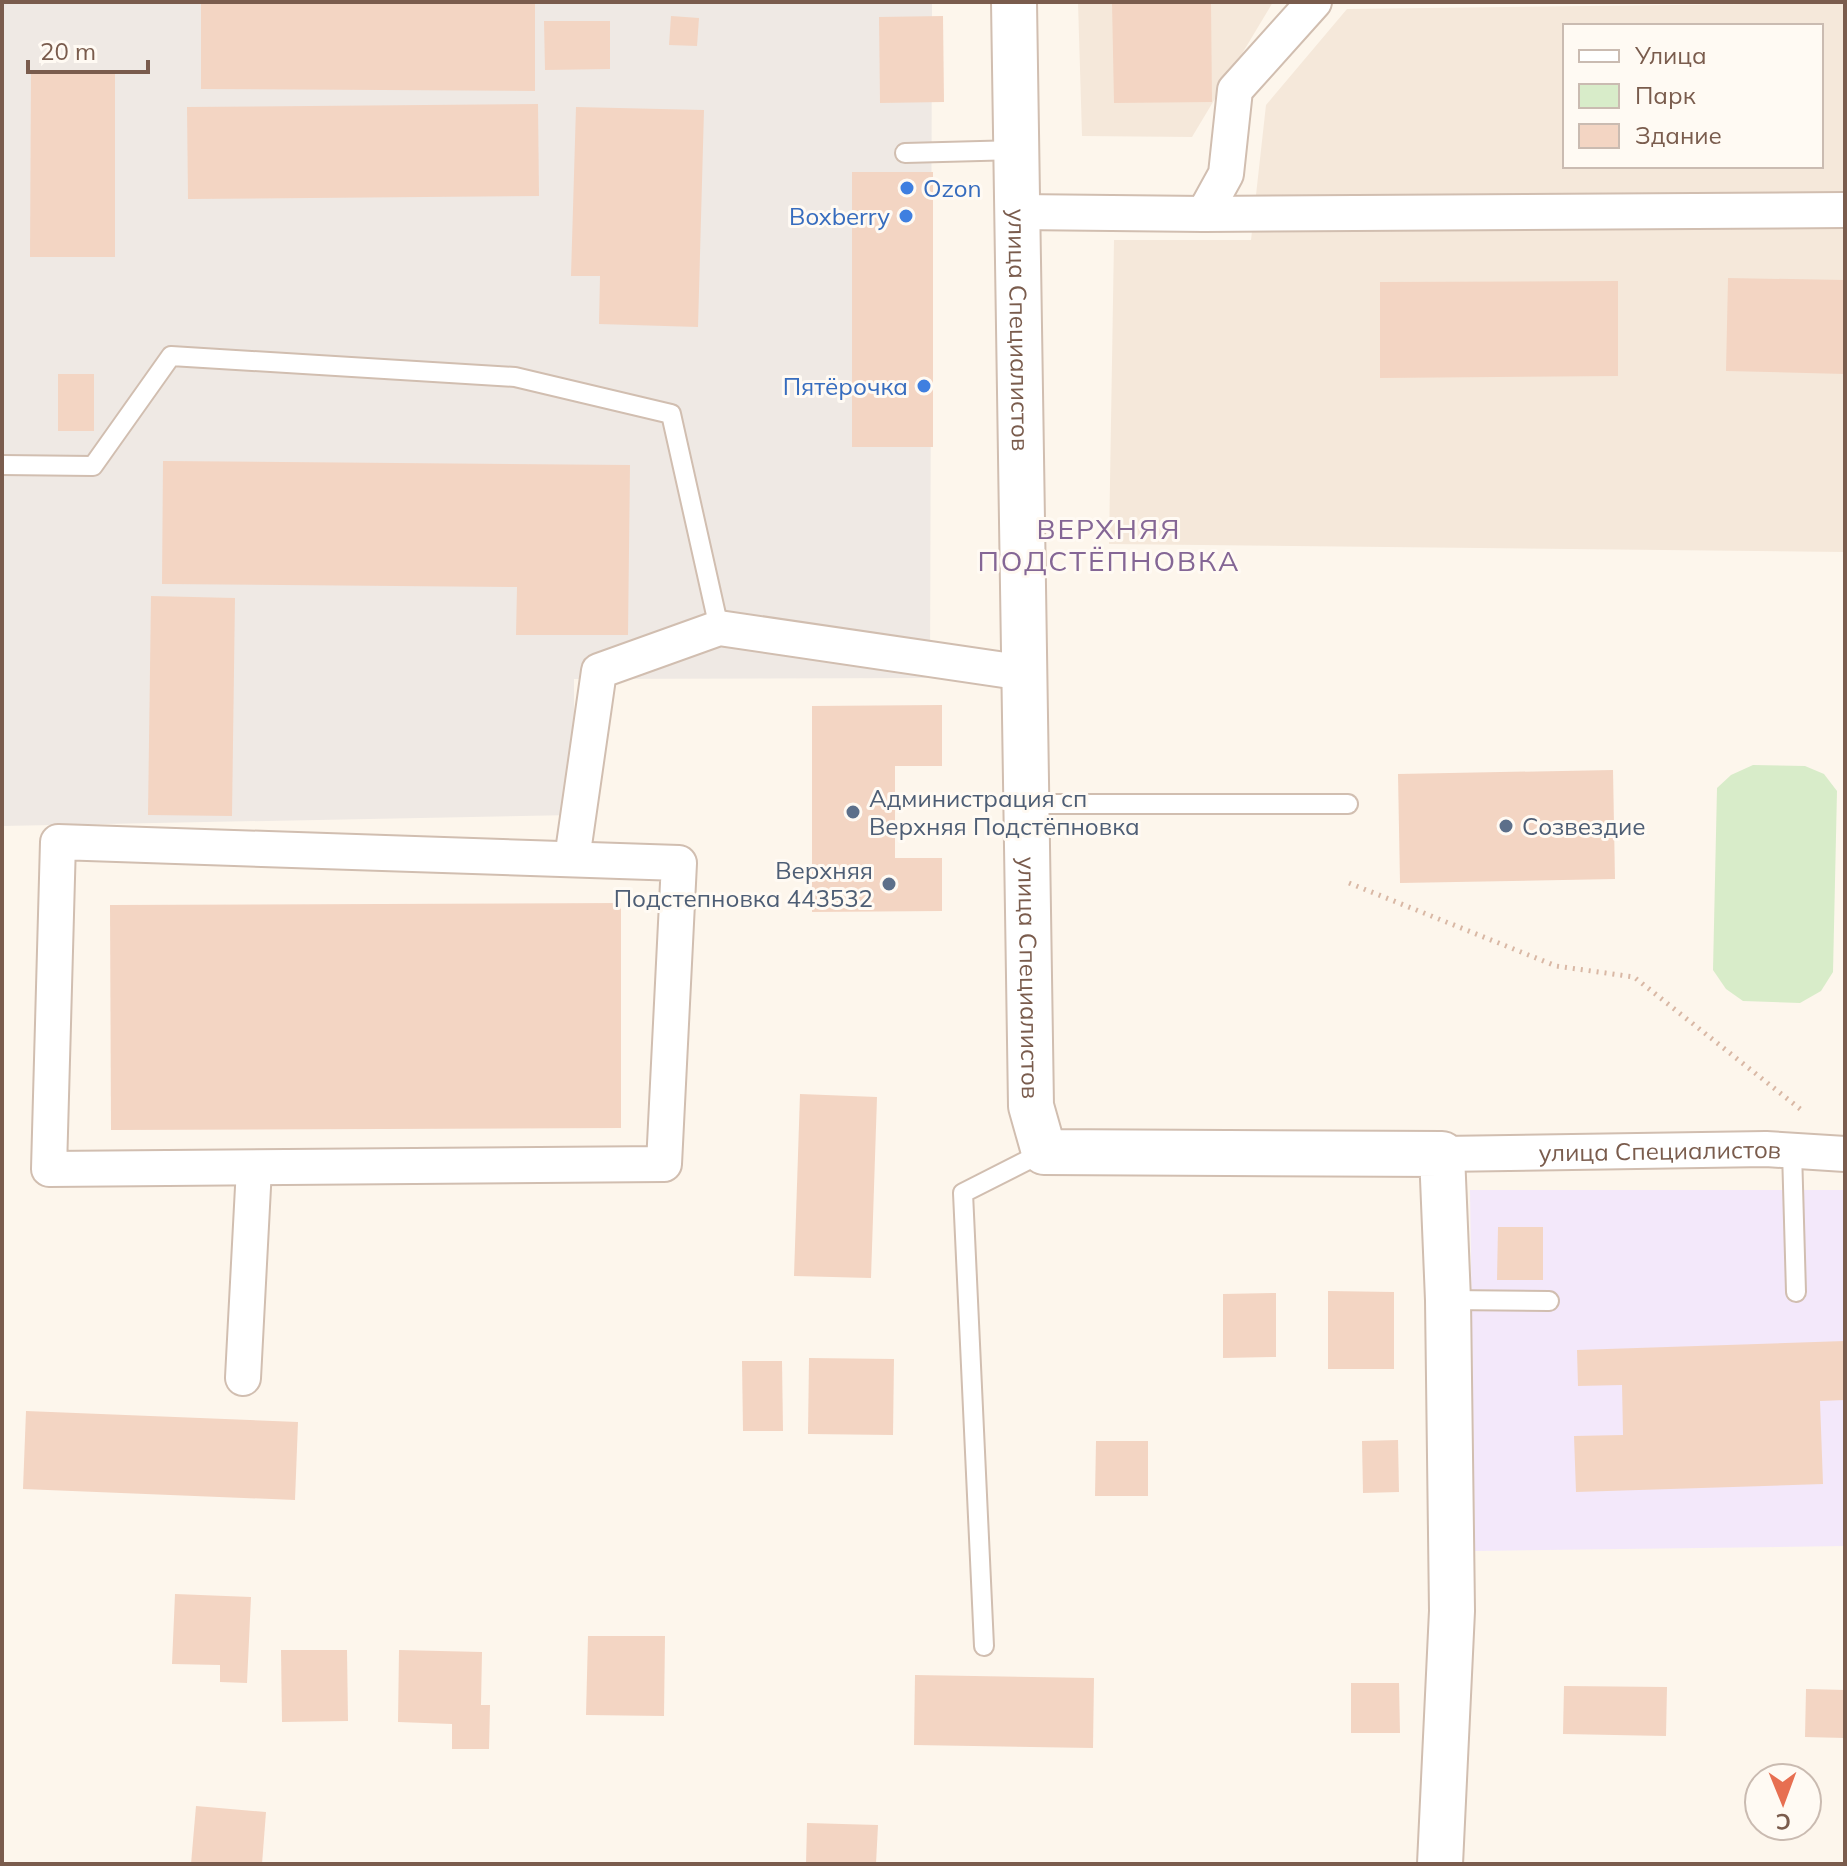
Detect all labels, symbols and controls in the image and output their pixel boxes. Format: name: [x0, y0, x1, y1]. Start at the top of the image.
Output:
scale bar: [28, 24, 148, 74]
legend: [1563, 24, 1823, 168]
text: 20 m: [40, 36, 96, 66]
text: Улица: [1634, 40, 1707, 70]
text: Парк: [1635, 80, 1696, 110]
text: Здание: [1635, 120, 1722, 150]
place label: Ozon: [923, 173, 982, 203]
marker: Ozon: [898, 179, 916, 197]
place label: Boxberry: [789, 201, 890, 231]
marker: Boxberry: [897, 207, 915, 225]
street label: улица Специалистов: [1002, 208, 1036, 451]
place label: Пятёрочка: [783, 371, 908, 401]
marker: Пятёрочка: [915, 377, 933, 395]
district label: ВЕРХНЯЯ ПОДСТЁПНОВКА: [977, 511, 1241, 578]
place label: Администрация сп Верхняя Подстёпновка: [869, 783, 1140, 841]
marker: Администрация сп Верхняя Подстёпновка: [844, 803, 862, 821]
place label: Созвездие: [1522, 811, 1646, 841]
marker: Созвездие: [1497, 817, 1515, 835]
place label: Верхняя Подстепновка 443532: [614, 855, 873, 913]
street label: улица Специалистов: [1012, 856, 1046, 1099]
marker: Верхняя Подстепновка 443532: [880, 875, 898, 893]
street label: улица Специалистов: [1538, 1134, 1782, 1168]
north arrow: [1743, 1762, 1823, 1842]
text: С: [1776, 1808, 1791, 1836]

